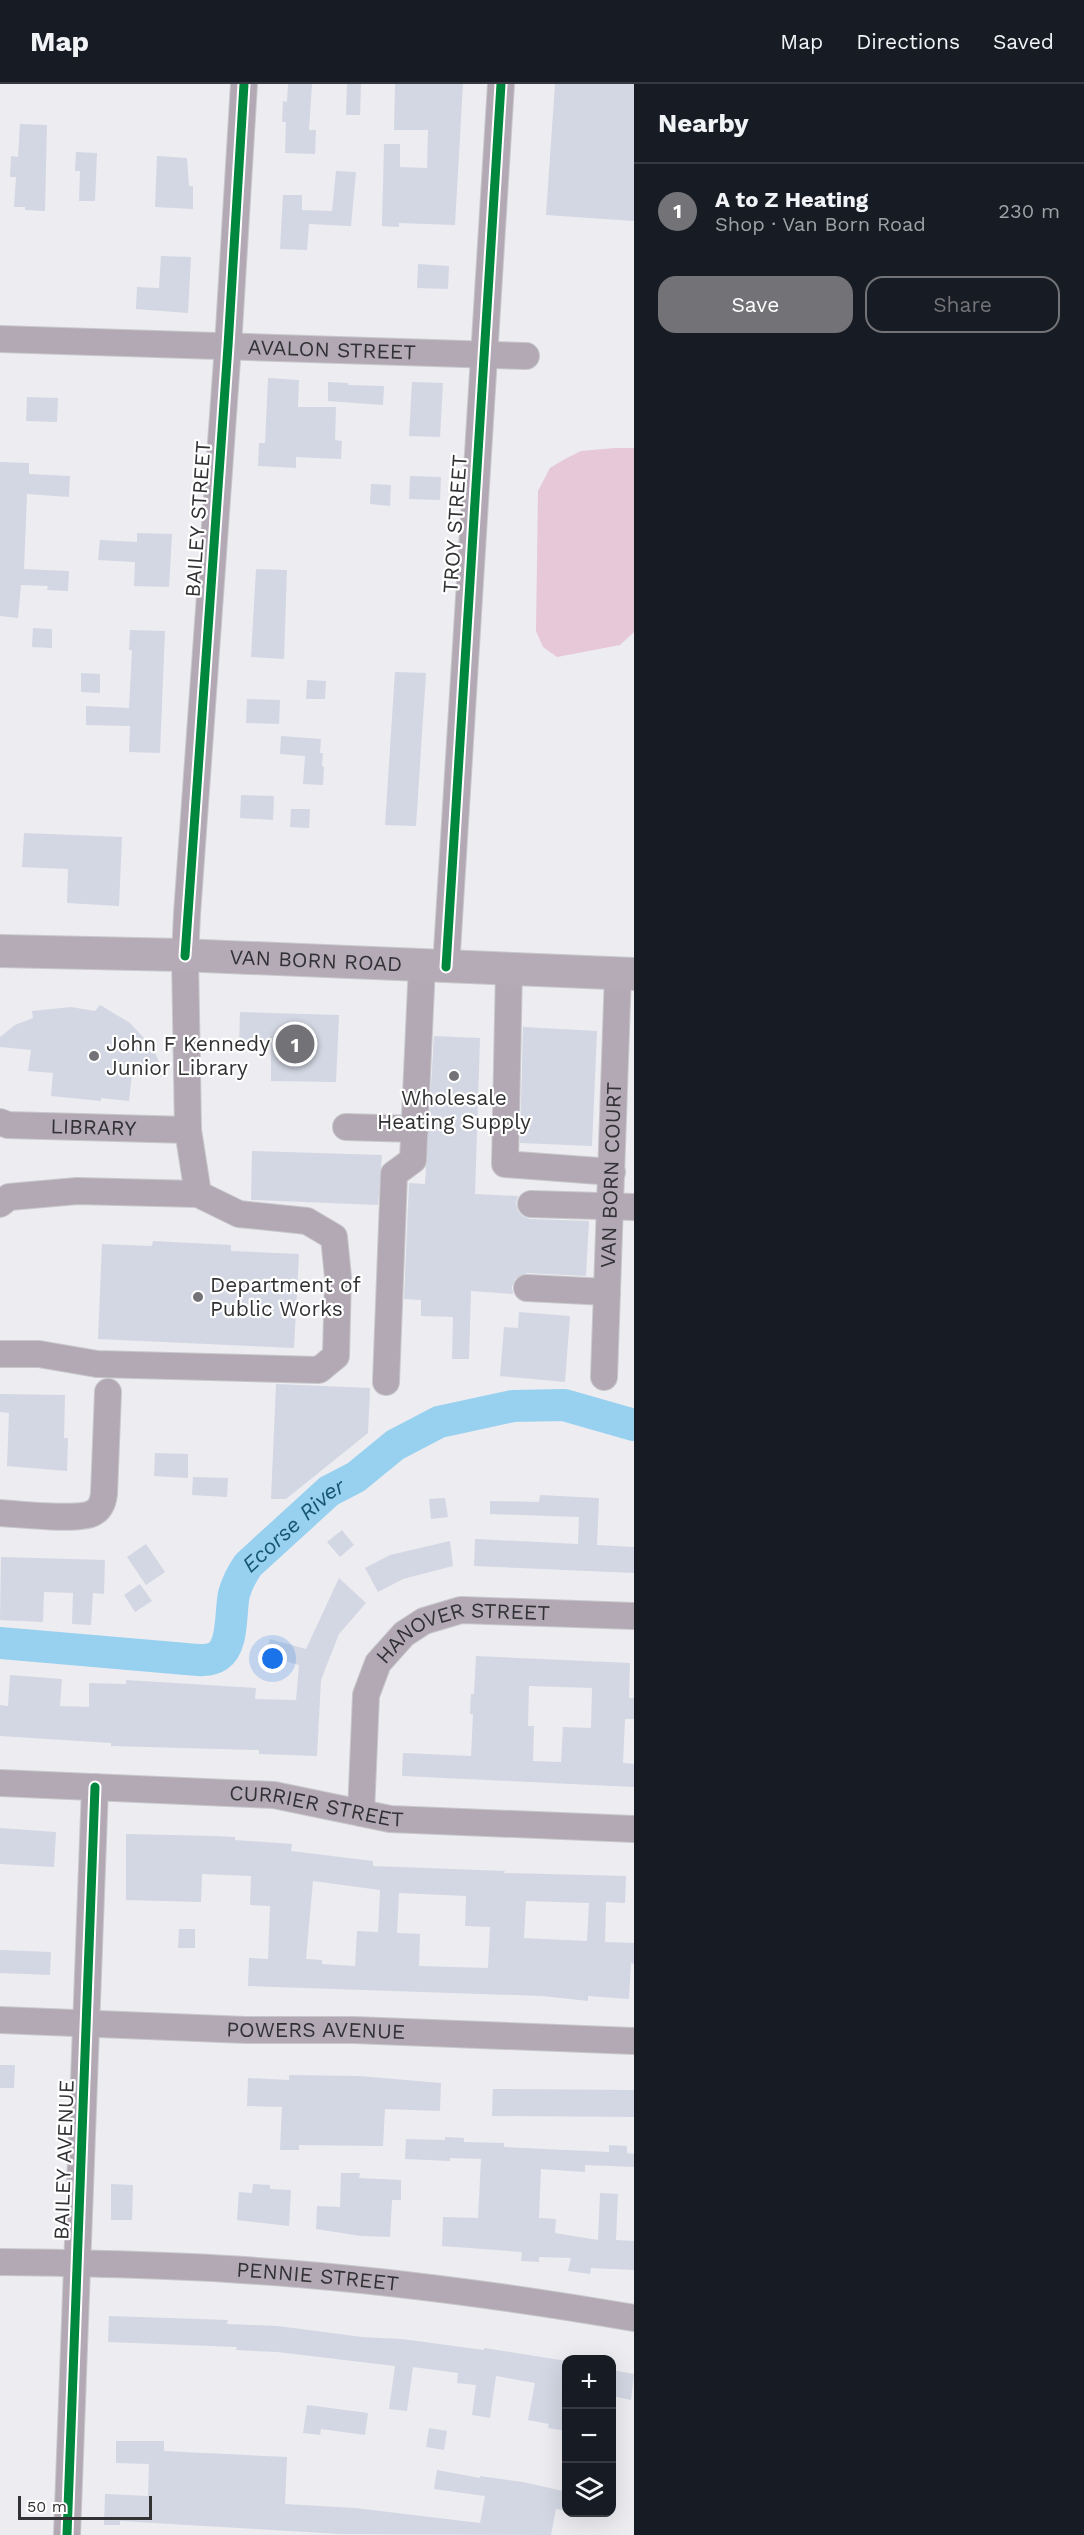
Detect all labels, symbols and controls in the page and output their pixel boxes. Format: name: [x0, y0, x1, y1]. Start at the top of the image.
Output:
text: Map: [30, 25, 89, 58]
text: Map: [780, 29, 823, 54]
text: Directions: [856, 29, 960, 54]
text: Saved: [993, 29, 1054, 54]
text: Nearby: [658, 108, 749, 138]
text: A to Z Heating: [715, 187, 868, 212]
text: 1: [673, 199, 682, 223]
text: 230 m: [998, 199, 1060, 223]
text: Shop · Van Born Road: [715, 212, 926, 236]
button: Save: [658, 276, 853, 333]
button: Share: [865, 276, 1060, 333]
street label: AVALON STREET: [247, 334, 417, 364]
street label: BAILEY STREET: [180, 440, 215, 598]
street label: TROY STREET: [437, 453, 472, 594]
street label: VAN BORN ROAD: [229, 944, 403, 976]
pin: 1: [276, 1022, 314, 1066]
place label: John F Kennedy Junior Library: [106, 1031, 270, 1080]
marker: John F Kennedy Junior Library: [87, 1049, 101, 1063]
marker: Wholesale Heating Supply: [447, 1069, 461, 1083]
street label: VAN BORN COURT: [595, 1081, 626, 1269]
place label: Wholesale Heating Supply: [377, 1085, 531, 1134]
street label: LIBRARY: [50, 1113, 137, 1141]
place label: Department of Public Works: [210, 1272, 361, 1321]
marker: Department of Public Works: [191, 1290, 205, 1304]
water label: Ecorse River: [237, 1473, 350, 1577]
street label: HANOVER STREET: [370, 1597, 551, 1669]
your location: [258, 1644, 287, 1673]
street label: CURRIER STREET: [229, 1780, 405, 1832]
street label: POWERS AVENUE: [226, 2016, 406, 2044]
street label: BAILEY AVENUE: [48, 2079, 79, 2241]
street label: PENNIE STREET: [236, 2257, 400, 2296]
map controls: [562, 2355, 616, 2517]
button: +: [562, 2355, 616, 2409]
button: −: [562, 2409, 616, 2463]
button: layers: [562, 2463, 616, 2517]
scale bar: [18, 2493, 152, 2520]
text: 50 m: [27, 2497, 67, 2516]

